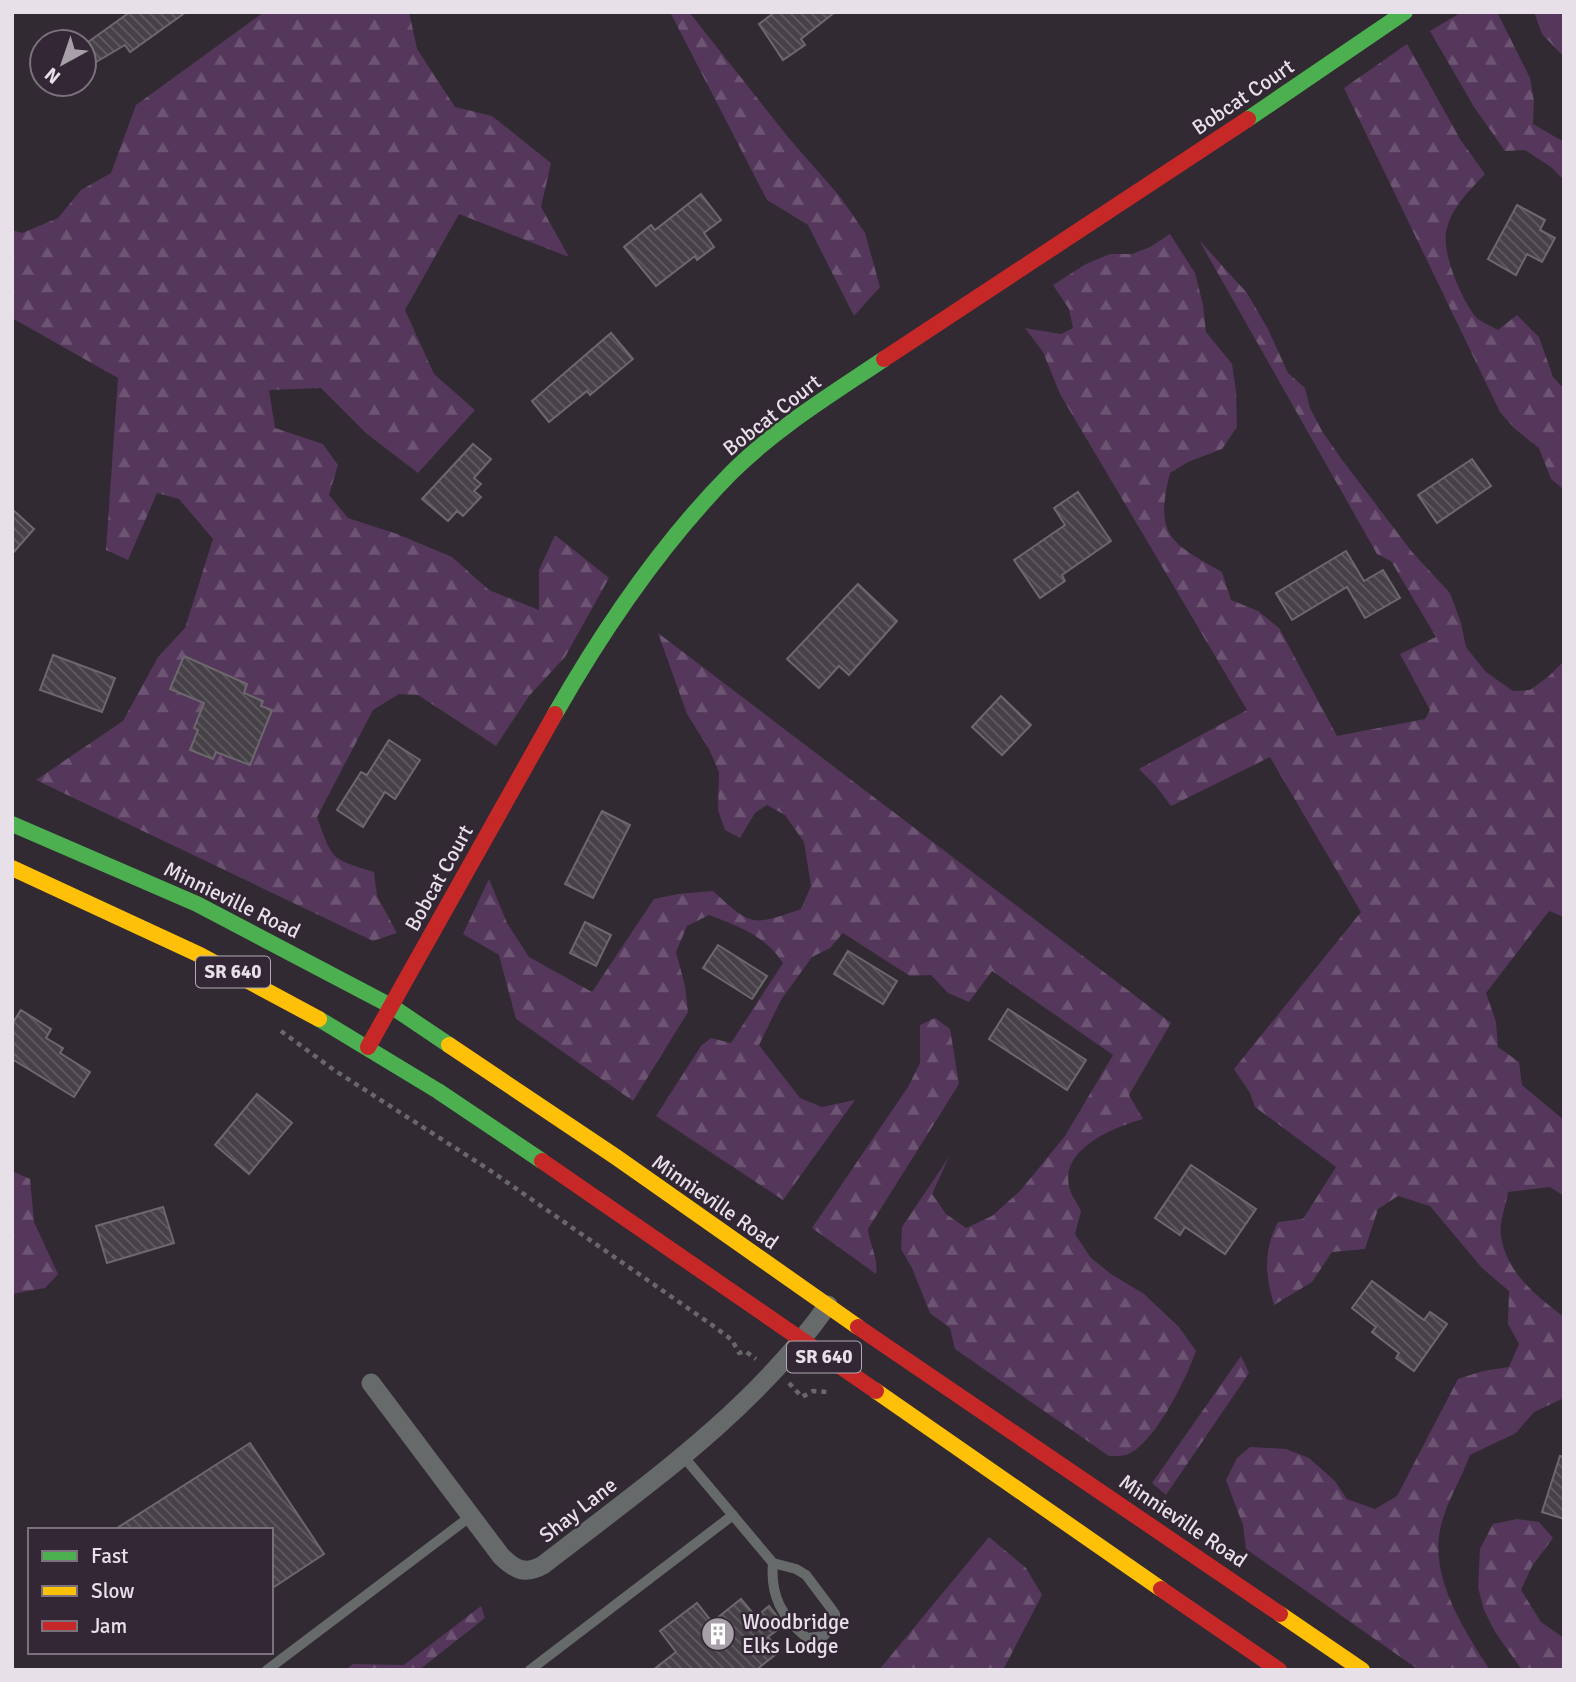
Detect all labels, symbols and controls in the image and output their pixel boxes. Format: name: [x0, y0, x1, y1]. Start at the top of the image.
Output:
north arrow: [28, 28, 98, 98]
street label: Bobcat Court: [1187, 53, 1299, 141]
text: N: [40, 62, 65, 89]
street label: Bobcat Court: [718, 369, 826, 461]
street label: Bobcat Court: [399, 820, 479, 936]
street label: Minnieville Road: [160, 856, 304, 944]
road number: SR 640: [196, 956, 270, 988]
street label: Minnieville Road: [647, 1149, 783, 1255]
road number: SR 640: [787, 1342, 861, 1372]
street label: Minnieville Road: [1114, 1469, 1252, 1573]
street label: Shay Lane: [534, 1472, 622, 1548]
legend: [28, 1528, 273, 1654]
text: Fast: [91, 1543, 128, 1569]
text: Slow: [91, 1578, 135, 1604]
place label: Woodbridge Elks Lodge: [742, 1609, 850, 1659]
text: Jam: [91, 1613, 127, 1639]
building icon: Woodbridge Elks Lodge: [699, 1615, 737, 1653]

